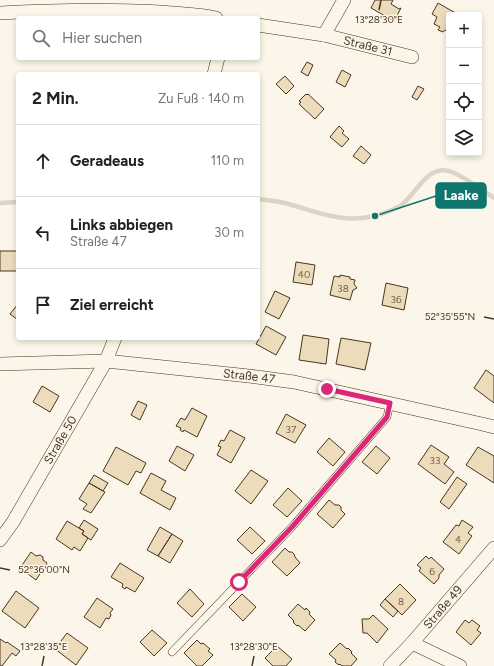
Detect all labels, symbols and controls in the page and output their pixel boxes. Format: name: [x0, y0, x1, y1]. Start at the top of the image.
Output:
map controls: [446, 12, 482, 156]
button: +: [446, 12, 482, 48]
text: 13°28'30"E: [355, 13, 403, 26]
search box: [16, 16, 260, 60]
icon: search: [30, 27, 52, 49]
text: Hier suchen: [62, 29, 142, 47]
street label: Straße 31: [342, 33, 394, 59]
button: −: [446, 48, 482, 84]
button: locate: [446, 84, 482, 120]
text: 2 Min.: [32, 88, 79, 108]
text: Zu Fuß · 140 m: [158, 91, 244, 106]
button: layers: [446, 120, 482, 156]
icon: ahead: [32, 150, 54, 172]
text: Geradeaus: [70, 152, 144, 170]
text: 110 m: [211, 153, 244, 168]
callout: Laake: [436, 183, 486, 208]
text: Laake: [444, 188, 478, 203]
text: Links abbiegen: [70, 216, 173, 234]
icon: left: [32, 222, 54, 244]
text: 30 m: [214, 225, 244, 240]
text: Straße 47: [70, 234, 127, 249]
house number: 40: [298, 268, 310, 281]
house number: 38: [337, 282, 349, 295]
house number: 36: [390, 293, 402, 306]
icon: arrive: [32, 294, 54, 316]
text: Ziel erreicht: [70, 296, 154, 314]
text: 52°35'55"N: [425, 310, 475, 323]
street label: Straße 47: [222, 366, 277, 386]
route end: [318, 380, 336, 398]
street label: Straße 50: [41, 413, 80, 466]
house number: 37: [286, 423, 297, 436]
house number: 33: [430, 454, 440, 467]
house number: 4: [455, 533, 461, 546]
text: 52°36'00"N: [18, 563, 70, 576]
house number: 6: [429, 565, 435, 578]
route start: [230, 573, 248, 591]
street label: Straße 49: [420, 583, 465, 632]
house number: 8: [398, 595, 404, 608]
text: 13°28'35"E: [20, 640, 68, 653]
text: 13°28'30"E: [230, 640, 278, 653]

